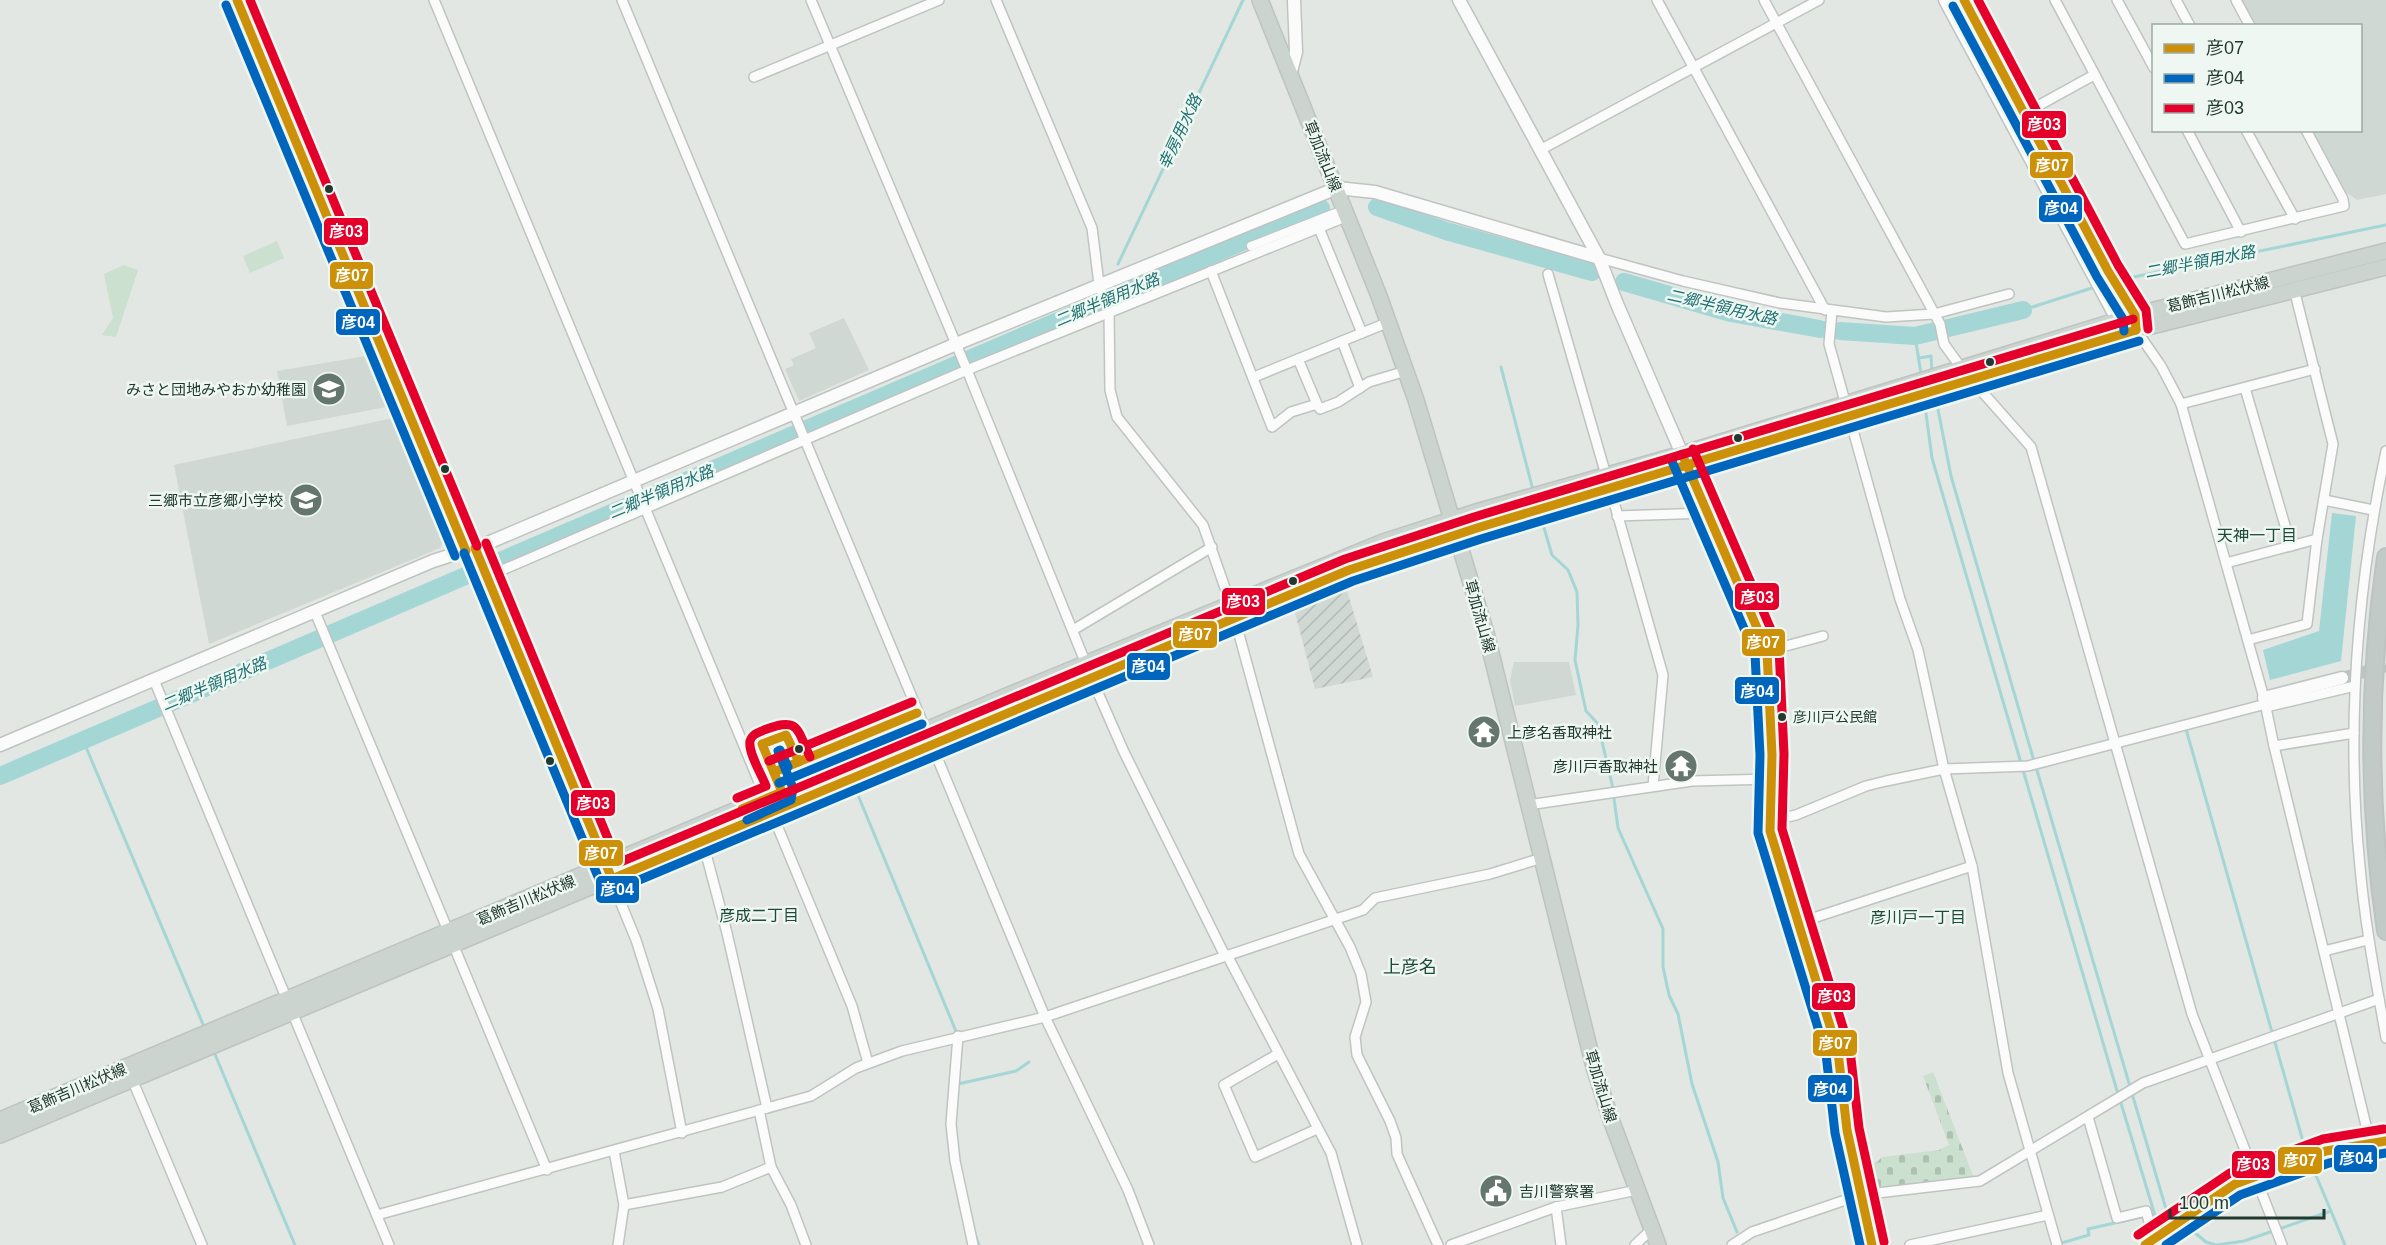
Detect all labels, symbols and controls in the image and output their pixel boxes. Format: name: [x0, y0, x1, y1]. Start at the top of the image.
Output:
legend: [2152, 24, 2362, 132]
text: 彦07: [2206, 38, 2244, 58]
text: 彦04: [2206, 68, 2244, 88]
water label: 幸房用水路: [1155, 90, 1205, 172]
text: 彦03: [2206, 98, 2244, 118]
line badge: 彦03: [2021, 110, 2067, 139]
text: 彦03: [2027, 116, 2061, 133]
street label: 草加流山線: [1301, 118, 1345, 194]
line badge: 彦07: [2029, 151, 2074, 179]
text: 彦07: [2035, 157, 2069, 174]
unlabelled marker: [323, 183, 335, 195]
line badge: 彦04: [2038, 194, 2083, 223]
text: 彦04: [2044, 200, 2078, 217]
line badge: 彦03: [323, 217, 369, 246]
text: 彦03: [329, 223, 363, 240]
water label: 二郷半領用水路: [2143, 243, 2259, 281]
line badge: 彦07: [329, 261, 374, 290]
text: 彦07: [335, 267, 369, 284]
water label: 二郷半領用水路: [1052, 270, 1164, 330]
street label: 葛飾吉川松伏線: [2165, 273, 2271, 315]
water label: 二郷半領用水路: [1666, 286, 1780, 328]
line badge: 彦04: [335, 308, 381, 336]
text: 彦04: [341, 314, 375, 331]
unlabelled marker: [1984, 356, 1996, 368]
school or university icon: みさと団地みやおか幼稚園: [311, 371, 347, 407]
place label: みさと団地みやおか幼稚園: [126, 381, 306, 398]
unlabelled marker: [1732, 432, 1744, 444]
water label: 二郷半領用水路: [606, 462, 718, 522]
unlabelled marker: [439, 463, 451, 475]
school or university icon: 三郷市立彦郷小学校: [288, 482, 324, 518]
place label: 三郷市立彦郷小学校: [148, 492, 283, 509]
district label: 天神一丁目: [2217, 527, 2297, 544]
unlabelled marker: [1287, 575, 1299, 587]
street label: 草加流山線: [1461, 578, 1499, 654]
line badge: 彦03: [1734, 582, 1780, 611]
line badge: 彦03: [1221, 587, 1266, 616]
text: 彦03: [1740, 589, 1774, 606]
text: 彦03: [1226, 593, 1260, 610]
line badge: 彦07: [1172, 620, 1218, 649]
text: 彦07: [1178, 626, 1212, 643]
line badge: 彦07: [1741, 628, 1786, 657]
text: 彦07: [1746, 634, 1780, 651]
line badge: 彦04: [1126, 652, 1171, 681]
water label: 二郷半領用水路: [159, 654, 271, 714]
text: 彦04: [1131, 658, 1165, 675]
line badge: 彦04: [1734, 676, 1780, 705]
text: 彦04: [1740, 683, 1774, 700]
place label: 彦川戸公民館: [1793, 709, 1877, 725]
marker: 彦川戸公民館: [1776, 711, 1788, 723]
temple icon: 上彦名香取神社: [1466, 714, 1502, 750]
place label: 上彦名香取神社: [1507, 724, 1612, 741]
unlabelled marker: [793, 743, 805, 755]
temple icon: 彦川戸香取神社: [1663, 748, 1699, 784]
unlabelled marker: [544, 755, 556, 767]
place label: 彦川戸香取神社: [1553, 758, 1658, 775]
line badge: 彦03: [570, 789, 616, 817]
text: 彦03: [576, 795, 610, 812]
line badge: 彦07: [578, 839, 624, 867]
text: 彦07: [584, 845, 618, 862]
street label: 葛飾吉川松伏線: [474, 872, 578, 928]
line badge: 彦04: [595, 875, 640, 904]
text: 彦04: [600, 881, 634, 898]
district label: 彦成二丁目: [719, 907, 799, 924]
district label: 彦川戸一丁目: [1870, 909, 1966, 926]
district label: 上彦名: [1383, 957, 1437, 977]
line badge: 彦03: [1811, 982, 1856, 1011]
text: 彦03: [1817, 988, 1851, 1005]
line badge: 彦07: [1812, 1029, 1858, 1057]
text: 彦07: [1818, 1035, 1852, 1052]
street label: 草加流山線: [1582, 1048, 1620, 1124]
street label: 葛飾吉川松伏線: [25, 1060, 129, 1116]
line badge: 彦04: [1807, 1074, 1853, 1103]
text: 彦04: [1813, 1081, 1847, 1098]
line badge: 彦04: [2333, 1144, 2378, 1173]
line badge: 彦07: [2277, 1146, 2323, 1175]
line badge: 彦03: [2231, 1150, 2276, 1179]
text: 彦04: [2339, 1150, 2373, 1167]
text: 彦07: [2283, 1152, 2317, 1169]
text: 彦03: [2236, 1156, 2270, 1173]
public building icon: 吉川警察署: [1478, 1173, 1514, 1209]
scale bar: [2170, 1182, 2324, 1220]
place label: 吉川警察署: [1519, 1183, 1594, 1200]
text: 100 m: [2179, 1193, 2229, 1213]

